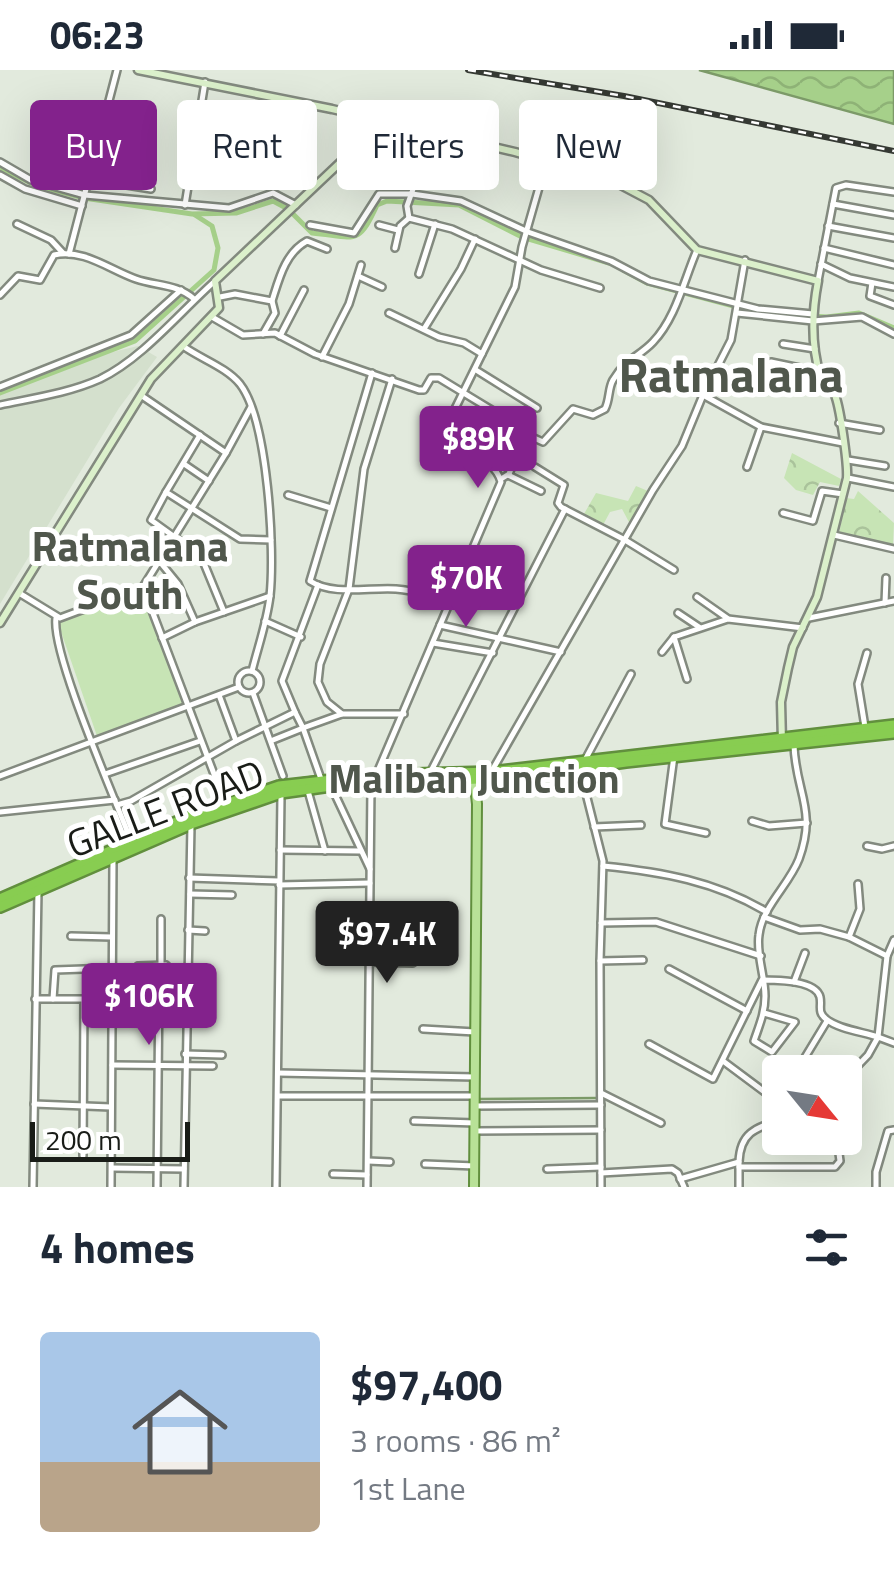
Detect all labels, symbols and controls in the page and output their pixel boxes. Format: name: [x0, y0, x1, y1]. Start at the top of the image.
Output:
text: 06:23: [50, 6, 145, 64]
chip: Buy: [30, 100, 157, 190]
chip: Rent: [177, 100, 317, 190]
chip: Filters: [337, 100, 499, 190]
chip: New: [519, 100, 657, 190]
district label: Ratmalana: [619, 338, 843, 411]
pin: $89K: [419, 406, 537, 491]
text: $89K: [442, 414, 514, 462]
district label: Ratmalana South: [32, 513, 228, 625]
pin: $70K: [407, 545, 525, 630]
text: $70K: [430, 553, 502, 601]
street label: GALLE ROAD: [58, 744, 272, 872]
district label: Maliban Junction: [328, 748, 620, 809]
pin: $97.4K: [306, 901, 468, 986]
text: $97.4K: [338, 909, 436, 957]
pin: $106K: [79, 963, 219, 1048]
text: $106K: [104, 971, 194, 1019]
north arrow: [762, 1055, 862, 1155]
map controls: [762, 1055, 862, 1155]
scale bar: [30, 1117, 190, 1162]
text: 200 m: [45, 1118, 122, 1161]
text: 4 homes: [40, 1215, 195, 1279]
icon: filters: [799, 1220, 854, 1275]
text: $97,400: [350, 1352, 502, 1416]
icon: home: [120, 1372, 240, 1492]
text: 3 rooms · 86 m²: [350, 1416, 561, 1464]
text: 1st Lane: [350, 1464, 466, 1512]

